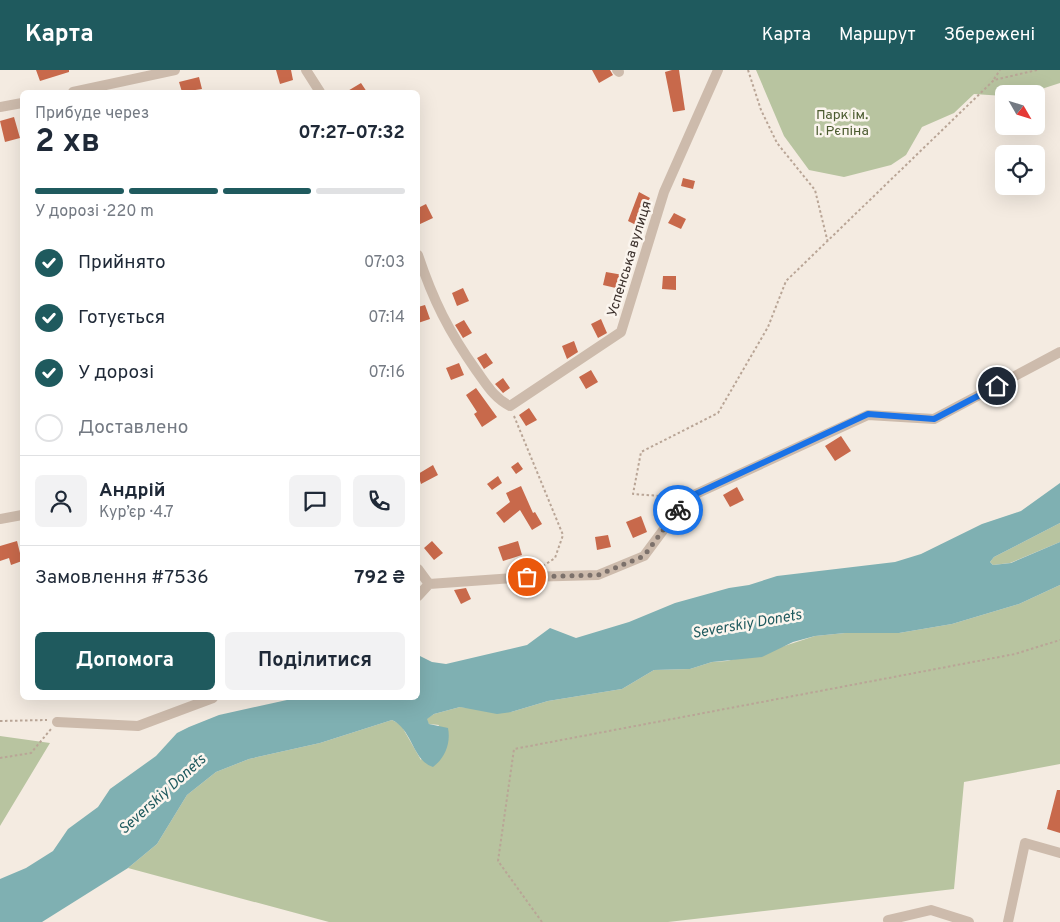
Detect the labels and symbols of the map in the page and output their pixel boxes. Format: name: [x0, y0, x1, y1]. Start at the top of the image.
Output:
north arrow: [995, 85, 1045, 135]
park label: Парк ім. І. Рєпіна: [815, 107, 869, 140]
street label: Успенська вулиця: [604, 199, 656, 319]
pin: [976, 365, 1018, 407]
courier: [653, 485, 703, 535]
pin: [506, 556, 548, 598]
water label: Severskiy Donets: [691, 606, 804, 644]
water label: Severskiy Donets: [115, 751, 211, 839]

